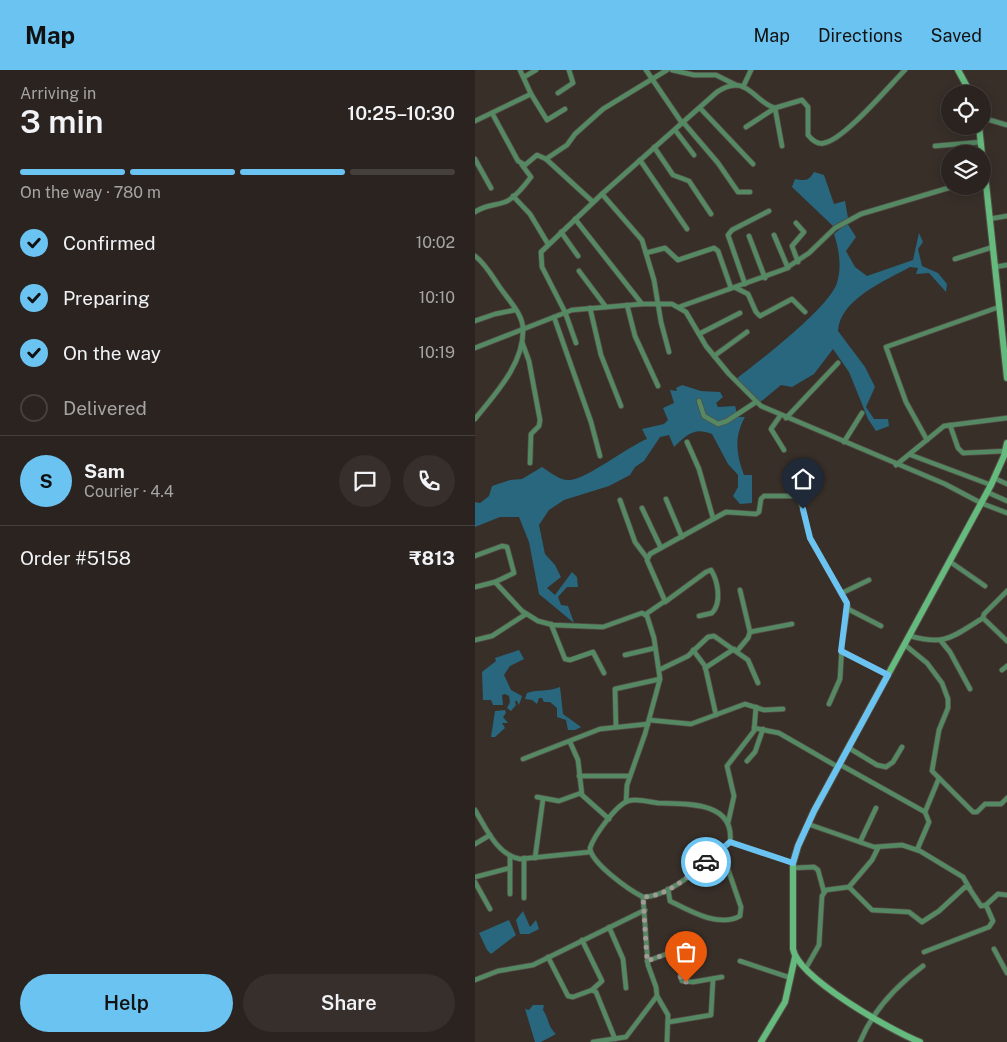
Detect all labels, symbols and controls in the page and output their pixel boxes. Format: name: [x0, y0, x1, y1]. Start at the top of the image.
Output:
text: Map: [25, 21, 75, 49]
text: Map: [753, 25, 790, 46]
text: Directions: [818, 25, 903, 46]
text: Saved: [931, 25, 982, 46]
text: Arriving in: [20, 84, 96, 103]
map controls: [941, 85, 991, 195]
button: locate: [941, 85, 991, 135]
text: 10:25–10:30: [347, 102, 455, 124]
text: 3 min: [20, 103, 104, 140]
button: layers: [941, 145, 991, 195]
text: On the way · 780 m: [20, 183, 161, 202]
icon: check: [20, 229, 48, 257]
text: Confirmed: [63, 232, 156, 254]
text: 10:02: [416, 233, 455, 252]
icon: check: [20, 284, 48, 312]
text: Preparing: [63, 287, 150, 309]
text: 10:10: [419, 288, 455, 307]
icon: check: [20, 339, 48, 367]
text: On the way: [63, 342, 161, 364]
text: 10:19: [419, 343, 455, 362]
text: Delivered: [63, 397, 147, 419]
button: chat: [339, 455, 391, 507]
button: phone: [403, 455, 455, 507]
pin: [782, 458, 824, 509]
text: Sam: [84, 460, 125, 482]
icon: home: [789, 465, 817, 493]
text: S: [39, 470, 53, 492]
text: Courier · 4.4: [84, 482, 174, 501]
text: Order #5158: [20, 547, 131, 569]
text: ₹813: [409, 547, 455, 569]
courier: [681, 837, 731, 887]
icon: car: [692, 848, 720, 876]
pin: [665, 931, 707, 982]
icon: bag: [672, 938, 700, 966]
button: Help: [20, 974, 233, 1032]
button: Share: [243, 974, 455, 1032]

